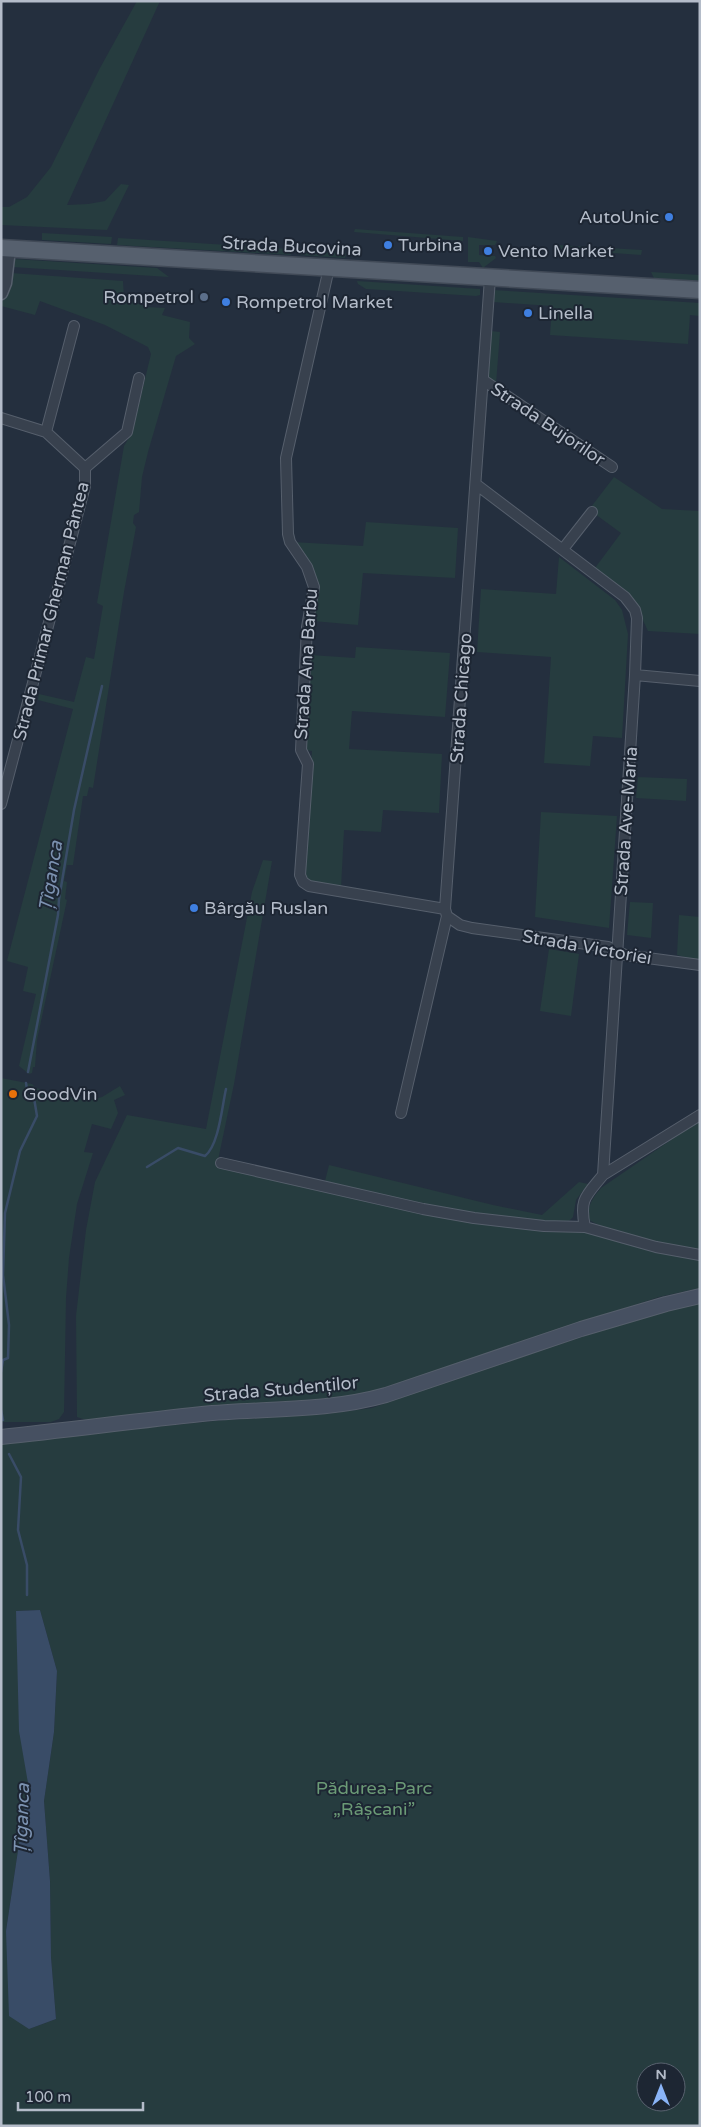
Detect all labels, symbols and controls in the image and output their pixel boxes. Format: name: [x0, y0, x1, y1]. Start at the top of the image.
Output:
place label: AutoUnic: [579, 206, 659, 228]
marker: AutoUnic: [663, 211, 675, 223]
street label: Strada Bucovina: [222, 231, 362, 261]
place label: Turbina: [398, 234, 463, 256]
marker: Turbina: [382, 239, 394, 251]
place label: Vento Market: [498, 240, 614, 262]
marker: Vento Market: [482, 245, 494, 257]
place label: Rompetrol: [103, 286, 194, 308]
marker: Rompetrol: [198, 291, 210, 303]
place label: Rompetrol Market: [236, 291, 393, 313]
marker: Rompetrol Market: [220, 296, 232, 308]
place label: Linella: [538, 302, 593, 324]
marker: Linella: [522, 307, 534, 319]
street label: Strada Bujorilor: [487, 378, 609, 470]
street label: Strada Primar Gherman Pântea: [8, 479, 94, 743]
street label: Strada Ana Barbu: [290, 588, 322, 740]
street label: Strada Chicago: [445, 632, 477, 764]
street label: Strada Ave-Maria: [610, 746, 642, 896]
water label: Țîganca: [35, 838, 68, 913]
place label: Bârgău Ruslan: [204, 897, 328, 919]
marker: Bârgău Ruslan: [188, 902, 200, 914]
street label: Strada Victoriei: [521, 925, 653, 969]
place label: GoodVin: [23, 1083, 97, 1105]
marker: GoodVin: [7, 1088, 19, 1100]
street label: Strada Studenților: [203, 1371, 359, 1407]
park label: Pădurea-Parc „Râșcani”: [316, 1777, 432, 1820]
water label: Țîganca: [10, 1782, 34, 1855]
north arrow: [636, 2062, 686, 2112]
text: N: [655, 2066, 667, 2083]
scale bar: [18, 2080, 142, 2112]
text: 100 m: [25, 2088, 71, 2106]

